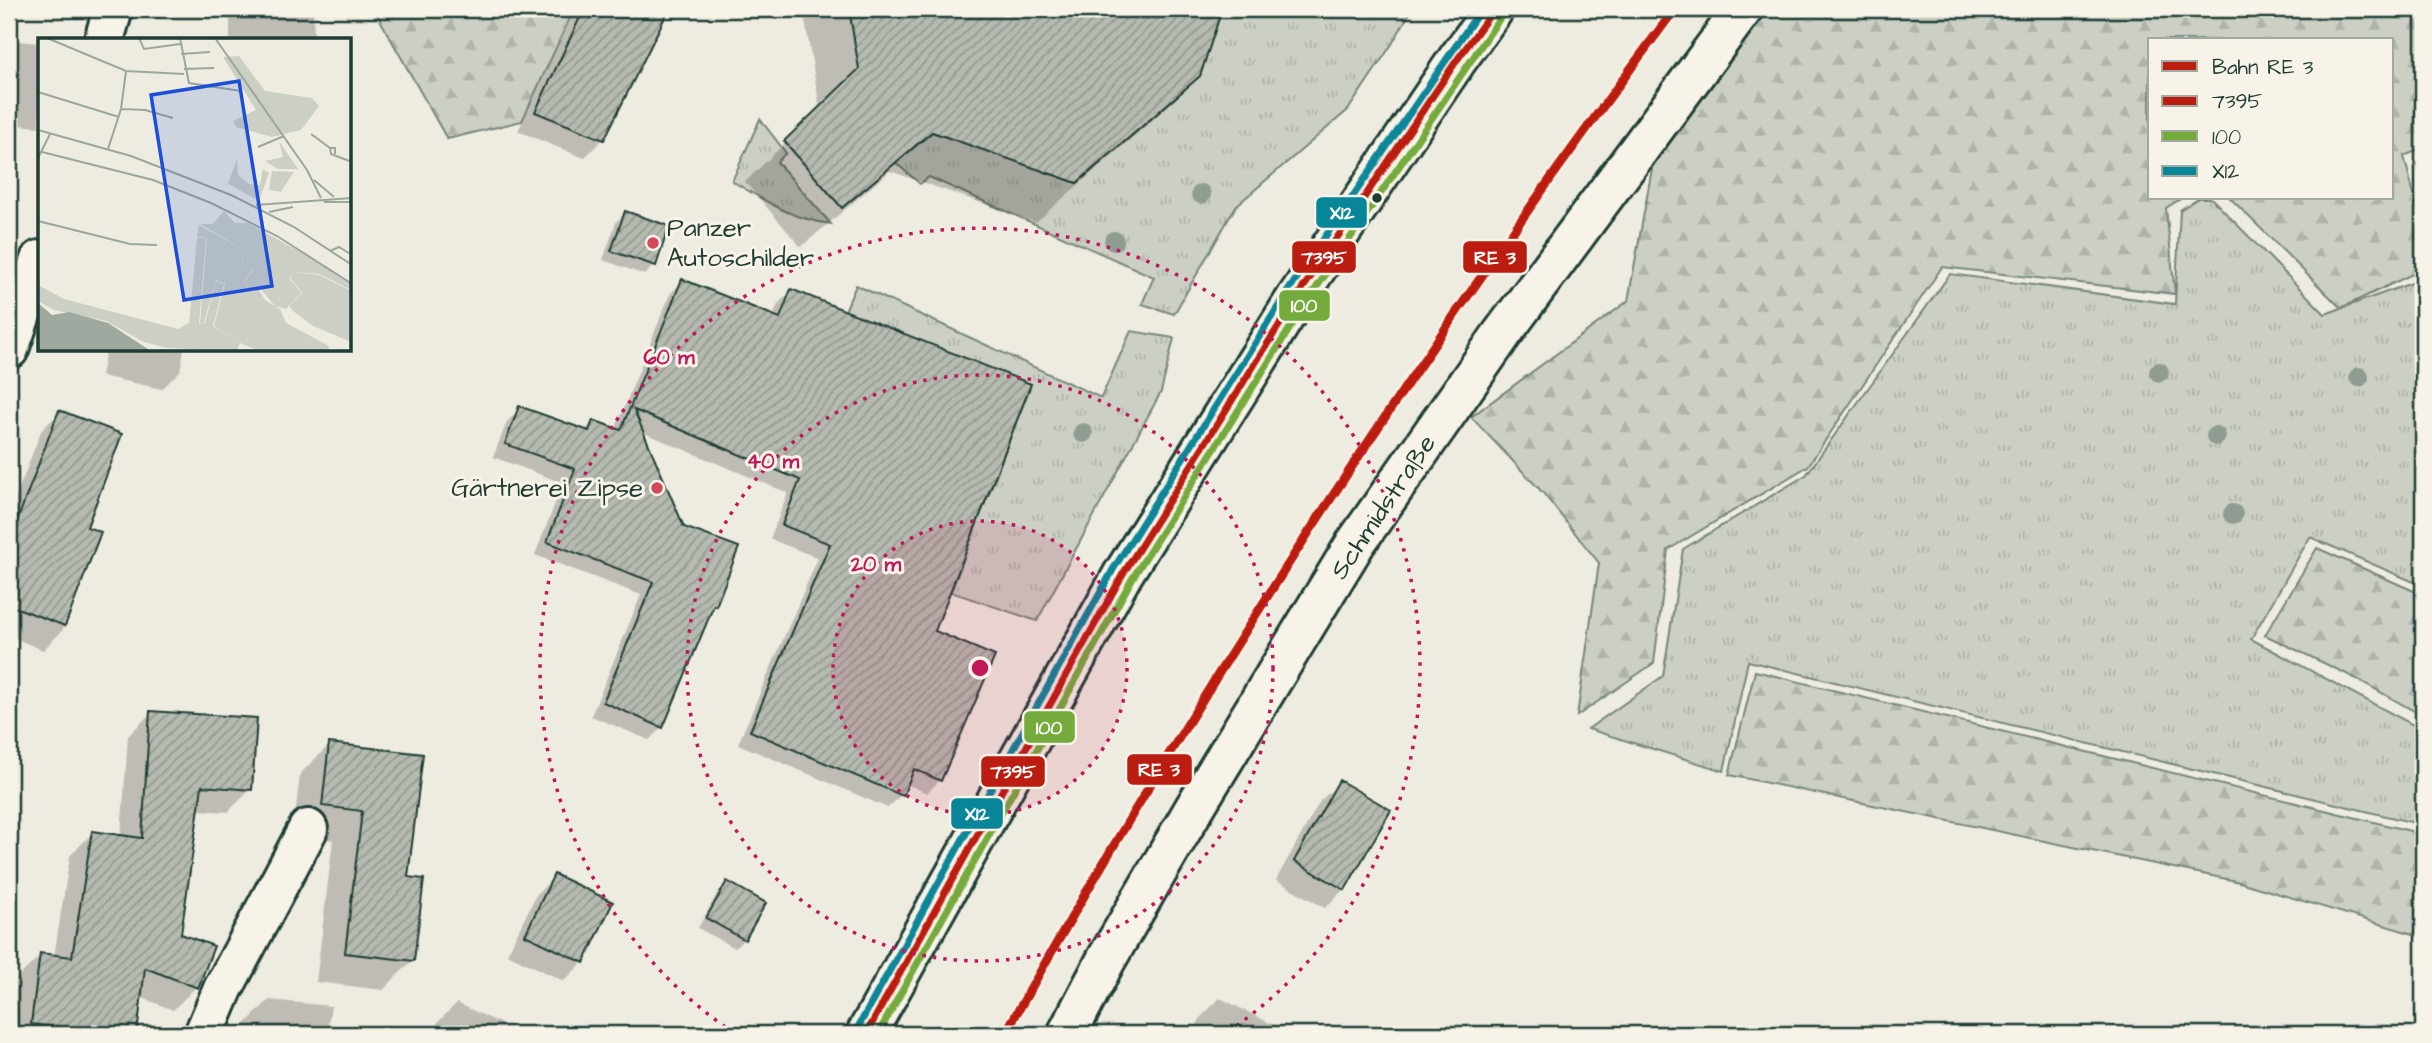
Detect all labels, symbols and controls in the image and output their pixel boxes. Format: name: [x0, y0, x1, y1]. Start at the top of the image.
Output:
inset map: [38, 38, 352, 352]
legend: [2148, 38, 2394, 200]
text: Bahn RE 3: [2212, 53, 2314, 82]
text: 7395: [2212, 87, 2263, 116]
text: 100: [2212, 123, 2241, 152]
text: X12: [2212, 157, 2239, 186]
unlabelled marker: [1370, 191, 1384, 205]
line badge: X12: [1315, 196, 1368, 229]
text: X12: [1330, 200, 1354, 227]
place label: Panzer Autoschilder: [667, 210, 814, 276]
marker: Panzer Autoschilder: [645, 235, 661, 251]
line badge: 7395: [1291, 240, 1357, 274]
line badge: RE 3: [1462, 240, 1528, 274]
text: 7395: [1300, 245, 1347, 272]
text: RE 3: [1474, 245, 1516, 272]
line badge: 100: [1278, 289, 1331, 322]
text: 100: [1291, 293, 1317, 320]
text: 60 m: [643, 343, 695, 372]
street label: Schmidstraße: [1321, 428, 1445, 586]
text: 40 m: [747, 447, 800, 476]
place label: Gärtnerei Zipse: [451, 470, 643, 506]
marker: Gärtnerei Zipse: [649, 480, 665, 496]
text: 20 m: [850, 550, 902, 579]
centre of rings: [968, 656, 992, 680]
line badge: 100: [1023, 710, 1076, 744]
text: 100: [1036, 715, 1062, 742]
line badge: RE 3: [1126, 753, 1193, 786]
line badge: 7395: [980, 755, 1046, 788]
text: RE 3: [1138, 757, 1180, 784]
text: 7395: [989, 759, 1036, 786]
line badge: X12: [950, 797, 1004, 830]
text: X12: [965, 801, 989, 828]

